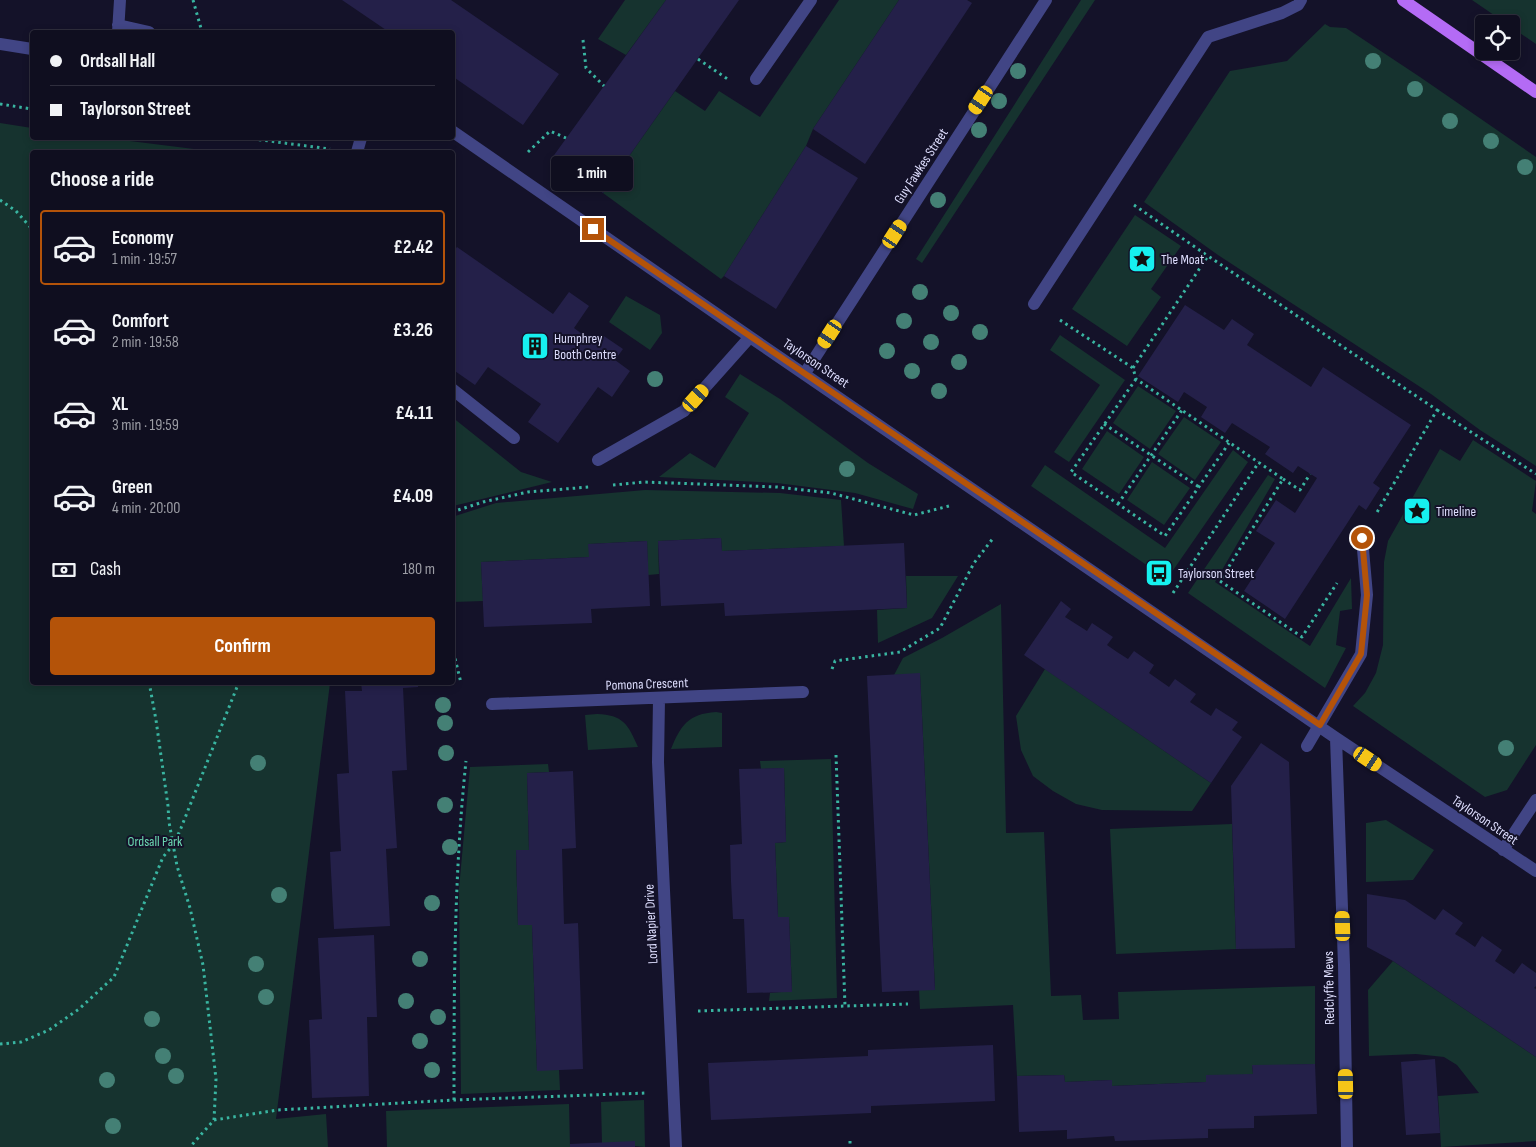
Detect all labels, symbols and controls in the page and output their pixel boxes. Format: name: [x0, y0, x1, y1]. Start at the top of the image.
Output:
map controls: [1475, 15, 1520, 60]
button: locate: [1475, 15, 1520, 60]
text: Ordsall Hall: [80, 50, 155, 73]
car: [966, 83, 995, 117]
text: Taylorson Street: [80, 98, 191, 121]
street label: Guy Fawkes Street: [890, 125, 952, 207]
callout: 1 min: [552, 156, 634, 192]
text: 1 min: [577, 164, 607, 183]
text: Choose a ride: [50, 166, 154, 193]
car: [880, 217, 909, 251]
route end: [582, 218, 604, 240]
icon: car: [52, 225, 97, 270]
text: Economy: [112, 227, 174, 250]
text: £2.42: [393, 236, 433, 259]
place icon: The Moat: [1127, 244, 1157, 274]
text: 1 min · 19:57: [112, 250, 177, 269]
place label: The Moat: [1161, 251, 1204, 268]
icon: car: [52, 308, 97, 353]
text: Comfort: [112, 310, 169, 333]
car: [815, 317, 844, 351]
text: £3.26: [393, 319, 433, 342]
place label: Humphrey Booth Centre: [554, 330, 616, 363]
building icon: Humphrey Booth Centre: [520, 331, 550, 361]
text: 2 min · 19:58: [112, 333, 179, 352]
street label: Taylorson Street: [780, 335, 852, 391]
car: [680, 382, 711, 414]
icon: car: [52, 391, 97, 436]
text: XL: [112, 393, 128, 416]
text: £4.11: [395, 402, 433, 425]
text: 3 min · 19:59: [112, 416, 179, 435]
icon: car: [52, 474, 97, 519]
text: Green: [112, 476, 152, 499]
text: £4.09: [393, 485, 433, 508]
place icon: Timeline: [1402, 496, 1432, 526]
text: 4 min · 20:00: [112, 499, 180, 518]
place label: Timeline: [1436, 503, 1476, 520]
route start: [1351, 527, 1373, 549]
icon: cash: [50, 556, 78, 584]
text: Cash: [90, 558, 121, 581]
bus stop icon: Taylorson Street: [1144, 558, 1174, 588]
text: 180 m: [402, 560, 435, 579]
place label: Taylorson Street: [1178, 565, 1254, 582]
button: Confirm: [50, 617, 435, 675]
street label: Pomona Crescent: [605, 674, 689, 694]
car: [1351, 744, 1384, 774]
street label: Taylorson Street: [1449, 792, 1521, 848]
park label: Ordsall Park: [128, 833, 183, 850]
street label: Lord Napier Drive: [640, 884, 662, 964]
car: [1334, 911, 1351, 941]
street label: Redclyffe Mews: [1320, 951, 1338, 1025]
car: [1338, 1069, 1353, 1099]

